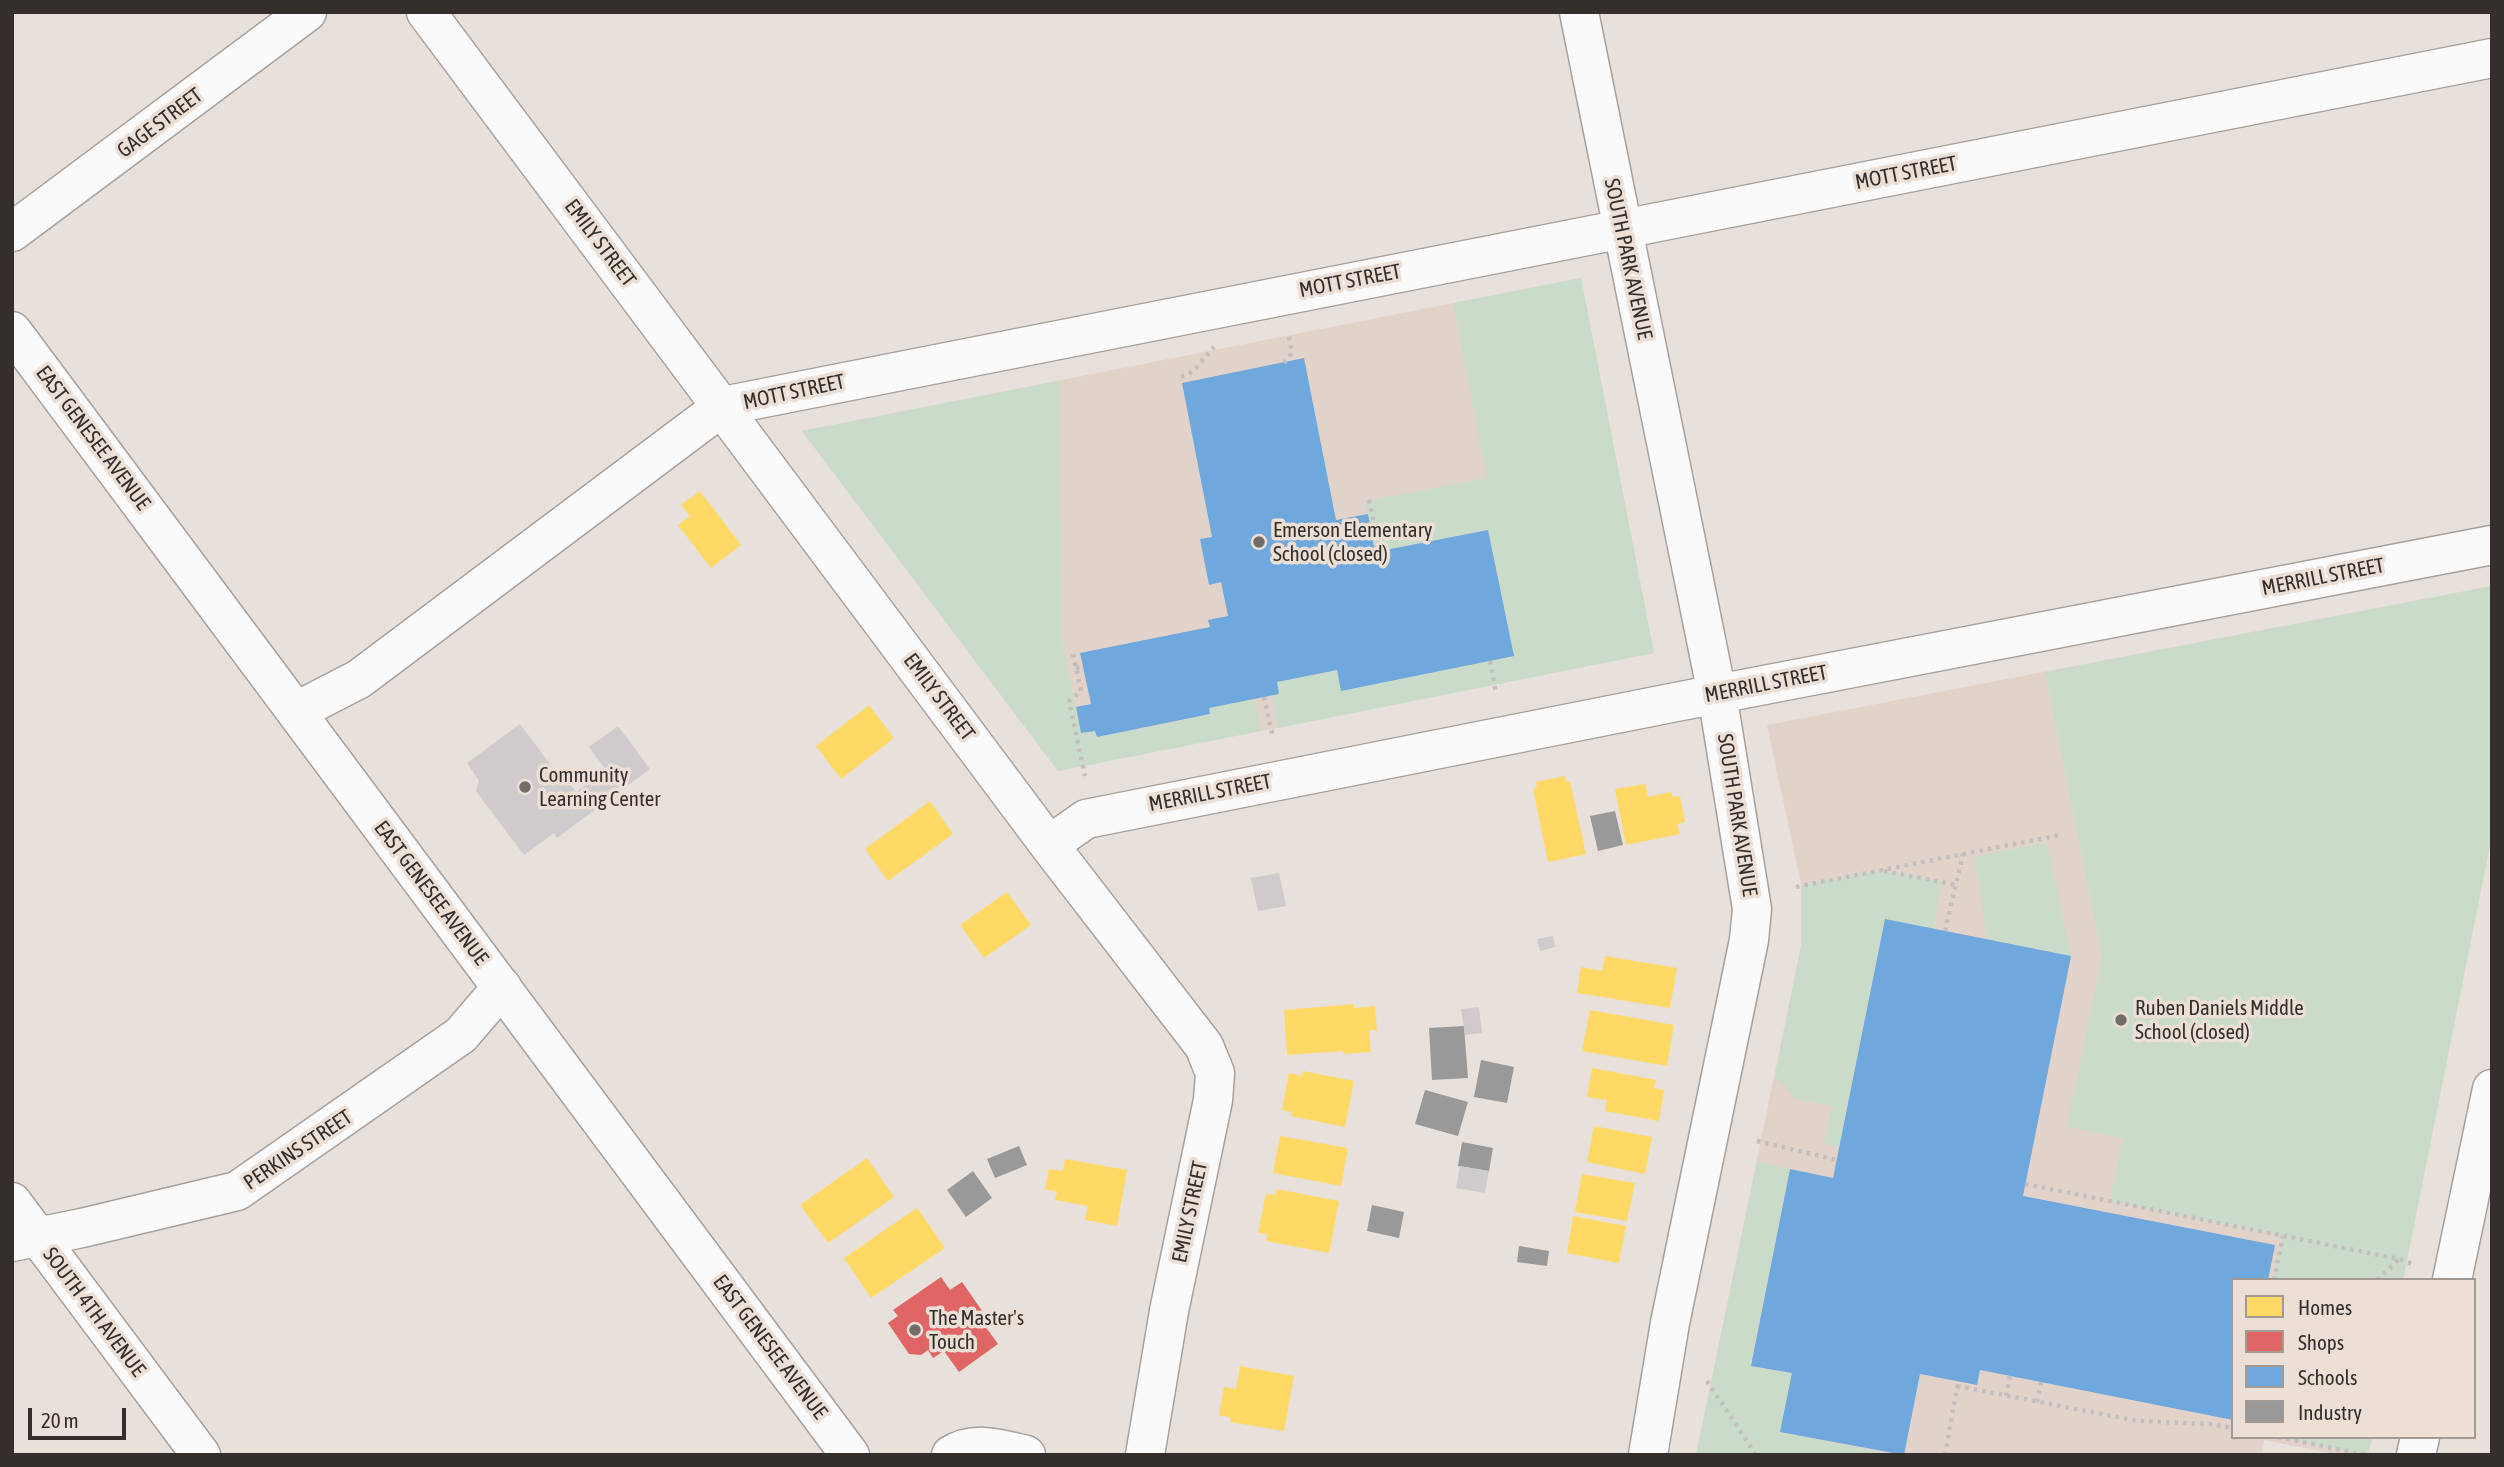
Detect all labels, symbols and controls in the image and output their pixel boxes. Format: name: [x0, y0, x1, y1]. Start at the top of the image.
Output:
street label: GAGE STREET: [112, 83, 208, 163]
street label: MOTT STREET: [1853, 151, 1959, 195]
street label: SOUTH PARK AVENUE: [1599, 176, 1657, 342]
street label: EMILY STREET: [559, 194, 641, 292]
street label: MOTT STREET: [1297, 259, 1403, 303]
street label: EAST GENESEE AVENUE: [31, 361, 155, 515]
street label: MOTT STREET: [741, 369, 847, 415]
place label: Emerson Elementary School (closed): [1273, 517, 1432, 567]
marker: Emerson Elementary School (closed): [1251, 534, 1267, 550]
street label: MERRILL STREET: [2260, 553, 2386, 601]
street label: EMILY STREET: [898, 648, 980, 746]
street label: MERRILL STREET: [1703, 660, 1829, 708]
street label: SOUTH PARK AVENUE: [1712, 732, 1762, 898]
place label: Community Learning Center: [539, 762, 660, 812]
street label: MERRILL STREET: [1147, 769, 1273, 817]
marker: Community Learning Center: [517, 779, 533, 795]
street label: EAST GENESEE AVENUE: [369, 816, 493, 970]
place label: Ruben Daniels Middle School (closed): [2135, 995, 2304, 1045]
marker: Ruben Daniels Middle School (closed): [2113, 1012, 2129, 1028]
street label: PERKINS STREET: [239, 1105, 357, 1195]
street label: EMILY STREET: [1167, 1159, 1213, 1265]
street label: SOUTH 4TH AVENUE: [37, 1243, 151, 1381]
street label: EAST GENESEE AVENUE: [708, 1270, 832, 1424]
legend: [2231, 1278, 2476, 1439]
text: Homes: [2298, 1295, 2352, 1319]
place label: The Master's Touch: [929, 1305, 1024, 1355]
marker: The Master's Touch: [907, 1322, 923, 1338]
text: Shops: [2298, 1330, 2344, 1354]
text: Schools: [2298, 1365, 2358, 1389]
scale bar: [32, 1394, 130, 1438]
text: Industry: [2298, 1400, 2362, 1424]
text: 20 m: [41, 1408, 79, 1432]

